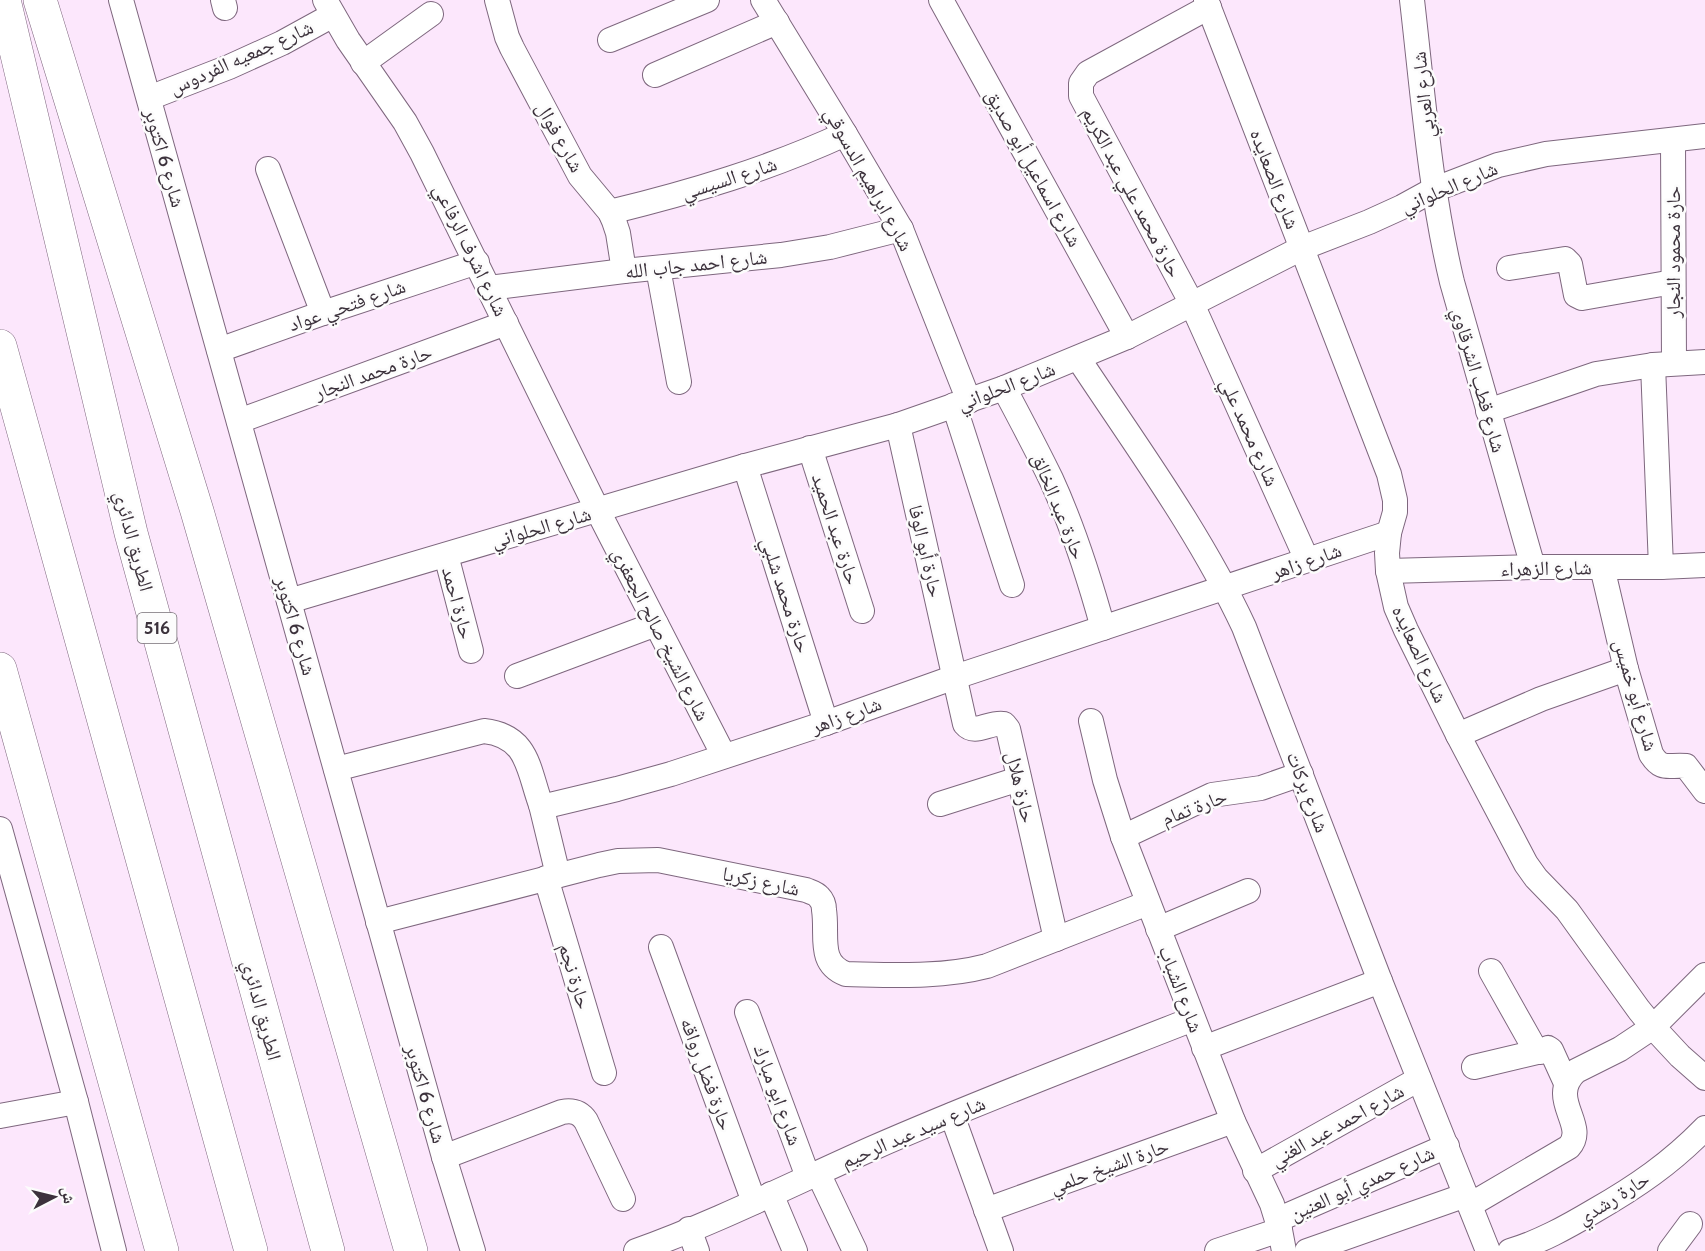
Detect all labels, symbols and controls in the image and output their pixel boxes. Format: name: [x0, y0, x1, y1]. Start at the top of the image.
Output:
street label: شارع جمعيه الفردوس: [165, 14, 317, 100]
street label: شارع العربي: [1407, 50, 1444, 140]
street label: شارع اسماعيل أبو صديق: [980, 85, 1087, 251]
street label: شارع فوال: [530, 98, 589, 177]
street label: شارع ابراهيم الدسوقي: [816, 103, 919, 257]
street label: حارة محمد علي عبد الكريم: [1073, 103, 1187, 284]
street label: شارع 6 اكتوبر: [138, 105, 191, 210]
street label: شارع الصعايده: [1244, 126, 1305, 233]
street label: شارع السيسي: [678, 151, 781, 209]
street label: شارع الحلواني: [1397, 156, 1503, 222]
street label: شارع اشرف الرفاعي: [425, 180, 513, 322]
street label: حارة محمود النجار: [1661, 186, 1685, 319]
street label: شارع احمد جاب الله: [624, 245, 768, 284]
street label: شارع فتحي عواد: [285, 274, 410, 340]
street label: شارع قطب الشرقاوي: [1443, 305, 1511, 456]
street label: حارة محمد النجار: [310, 339, 436, 405]
street label: شارع الحلواني: [954, 356, 1060, 419]
street label: شارع محمد علي: [1212, 374, 1285, 492]
street label: حارة عبد الخالق: [1027, 449, 1091, 563]
street label: حارة عبد الحميد: [807, 470, 865, 588]
street label: الطريق الدائري: [105, 488, 159, 595]
street label: شارع الحلواني: [488, 501, 595, 557]
street label: حارة أبو الوفا: [904, 502, 948, 600]
street label: حارة محمد شلبي: [752, 534, 816, 658]
street label: شارع زاهر: [1267, 538, 1345, 586]
street label: شارع الشيخ صالح الجعفري: [603, 543, 715, 727]
street label: شارع الزهراء: [1500, 555, 1592, 582]
street label: حارة احمد: [437, 564, 479, 642]
street label: شارع 6 اكتوبر: [269, 573, 322, 678]
street label: شارع الصعايده: [1386, 601, 1453, 707]
road number: 516: [138, 613, 176, 643]
street label: شارع أبو خميس: [1608, 636, 1663, 754]
street label: شارع زاهر: [807, 691, 885, 740]
street label: شارع بركات: [1281, 748, 1334, 836]
street label: حارة هلال: [1001, 749, 1041, 825]
street label: حارة تمام: [1158, 783, 1231, 832]
street label: شارع زكريا: [720, 861, 802, 902]
street label: حارة نجم: [552, 940, 596, 1013]
street label: شارع الشباب: [1153, 942, 1209, 1036]
street label: الطريق الدائري: [233, 957, 287, 1064]
street label: حارة فضل رواقه: [676, 1015, 739, 1134]
street label: شارع 6 اكتوبر: [399, 1041, 452, 1146]
street label: شارع ابو مبارك: [748, 1041, 807, 1149]
street label: شارع احمد عبد الغني: [1266, 1078, 1410, 1175]
street label: شارع سيد عبد الرحيم: [837, 1091, 990, 1175]
street label: حارة الشيخ حلمي: [1046, 1133, 1174, 1202]
street label: شارع حمدي أبو العنين: [1286, 1140, 1440, 1229]
street label: حارة رشدي: [1572, 1166, 1656, 1233]
north arrow: [24, 1167, 84, 1227]
text: ش: [58, 1186, 79, 1205]

